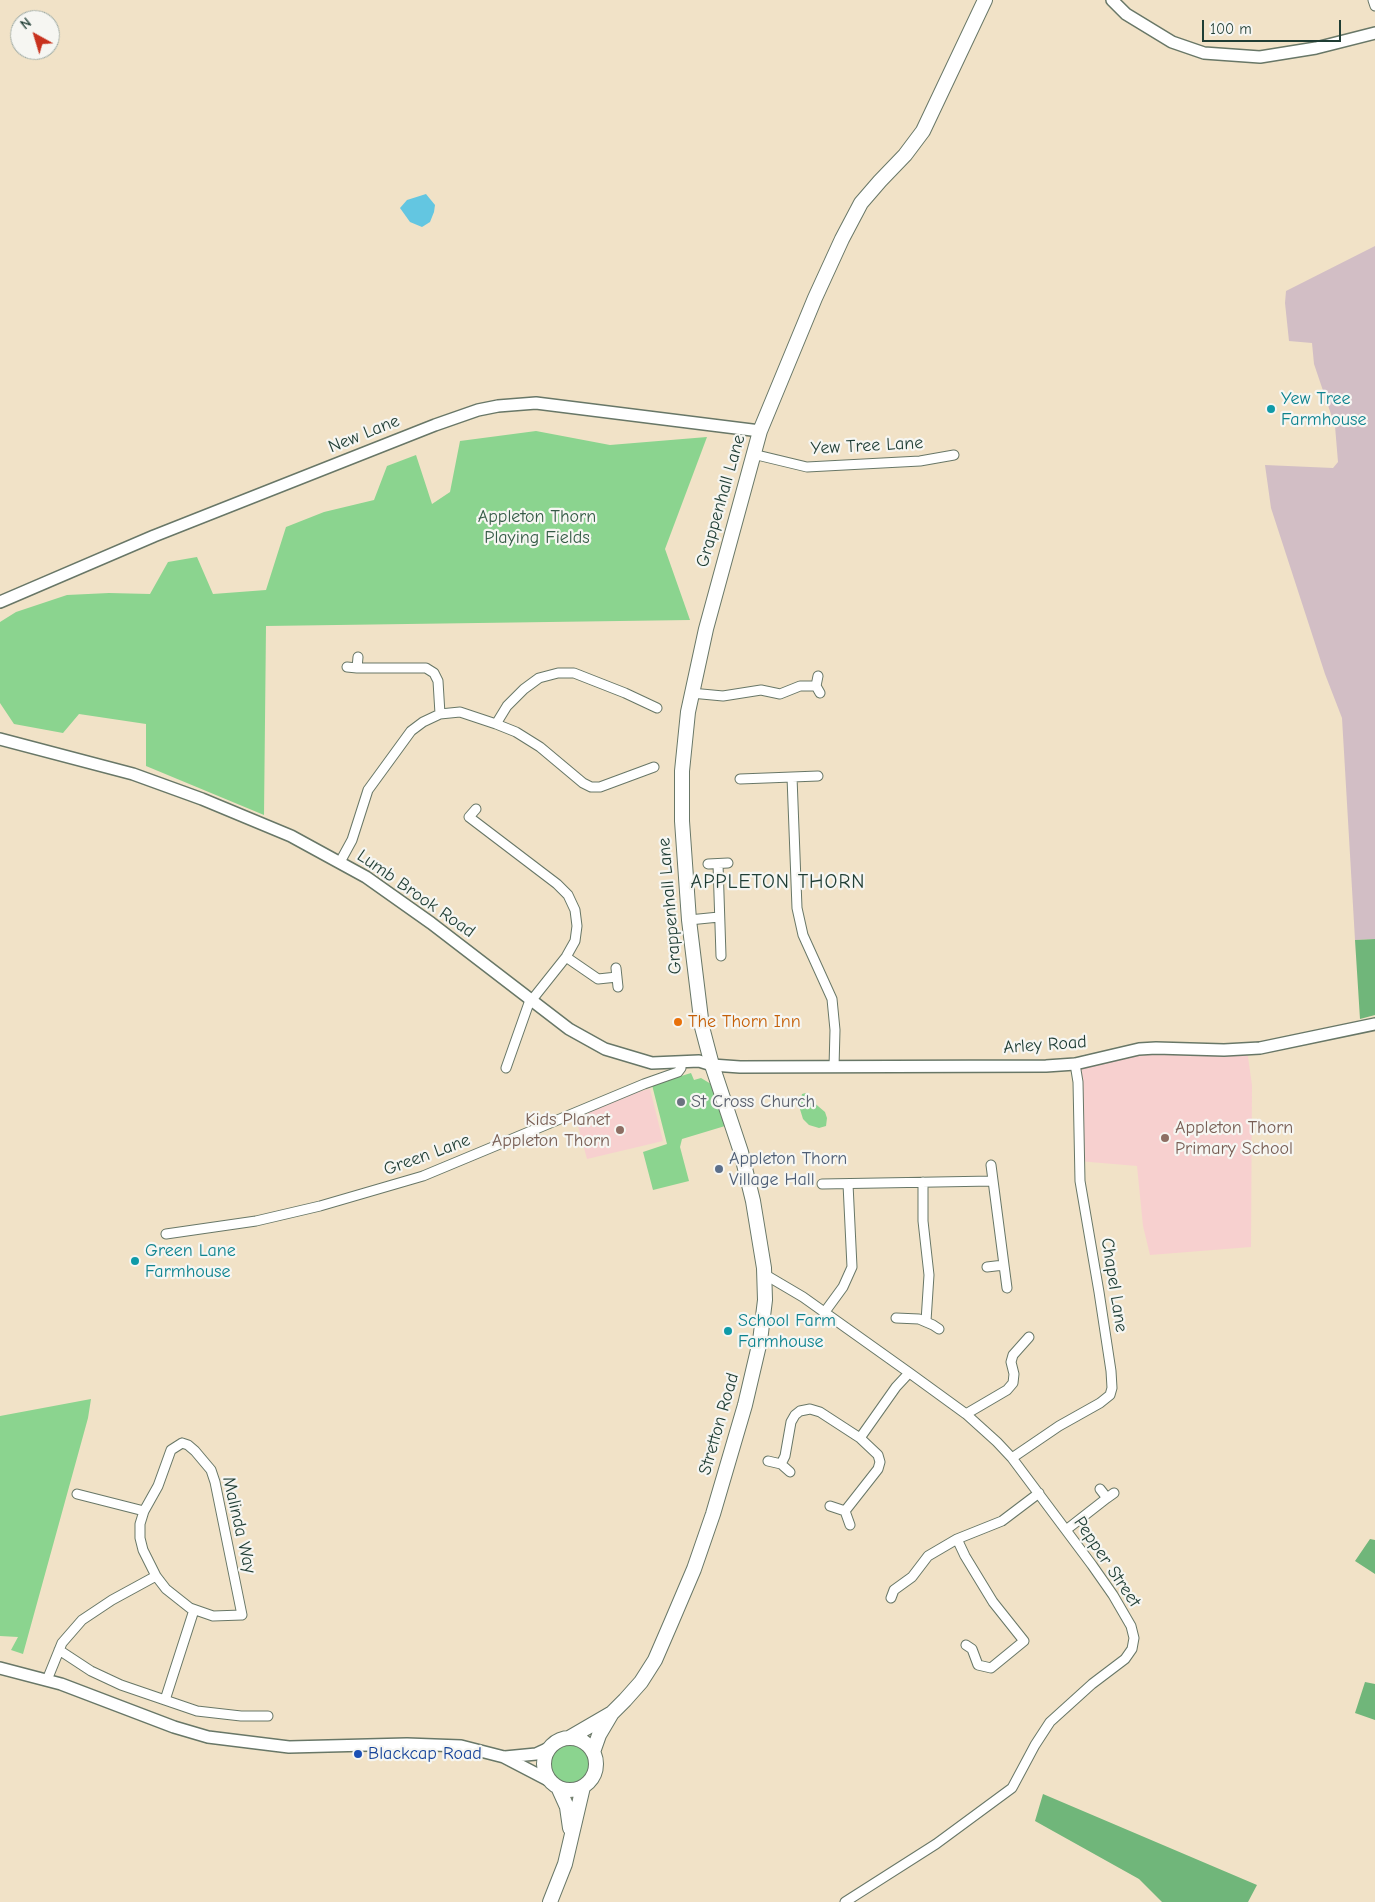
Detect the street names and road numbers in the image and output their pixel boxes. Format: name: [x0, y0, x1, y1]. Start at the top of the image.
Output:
street label: New Lane: [325, 410, 403, 458]
street label: Grappenhall Lane: [692, 432, 750, 570]
street label: Yew Tree Lane: [810, 432, 924, 460]
street label: Grappenhall Lane: [653, 837, 687, 975]
street label: Lumb Brook Road: [353, 845, 479, 943]
street label: Arley Road: [1003, 1031, 1087, 1059]
street label: Green Lane: [381, 1129, 473, 1181]
street label: Chapel Lane: [1096, 1236, 1132, 1334]
street label: Stretton Road: [694, 1371, 744, 1477]
street label: Malinda Way: [217, 1474, 261, 1576]
street label: Pepper Street: [1069, 1513, 1145, 1611]

